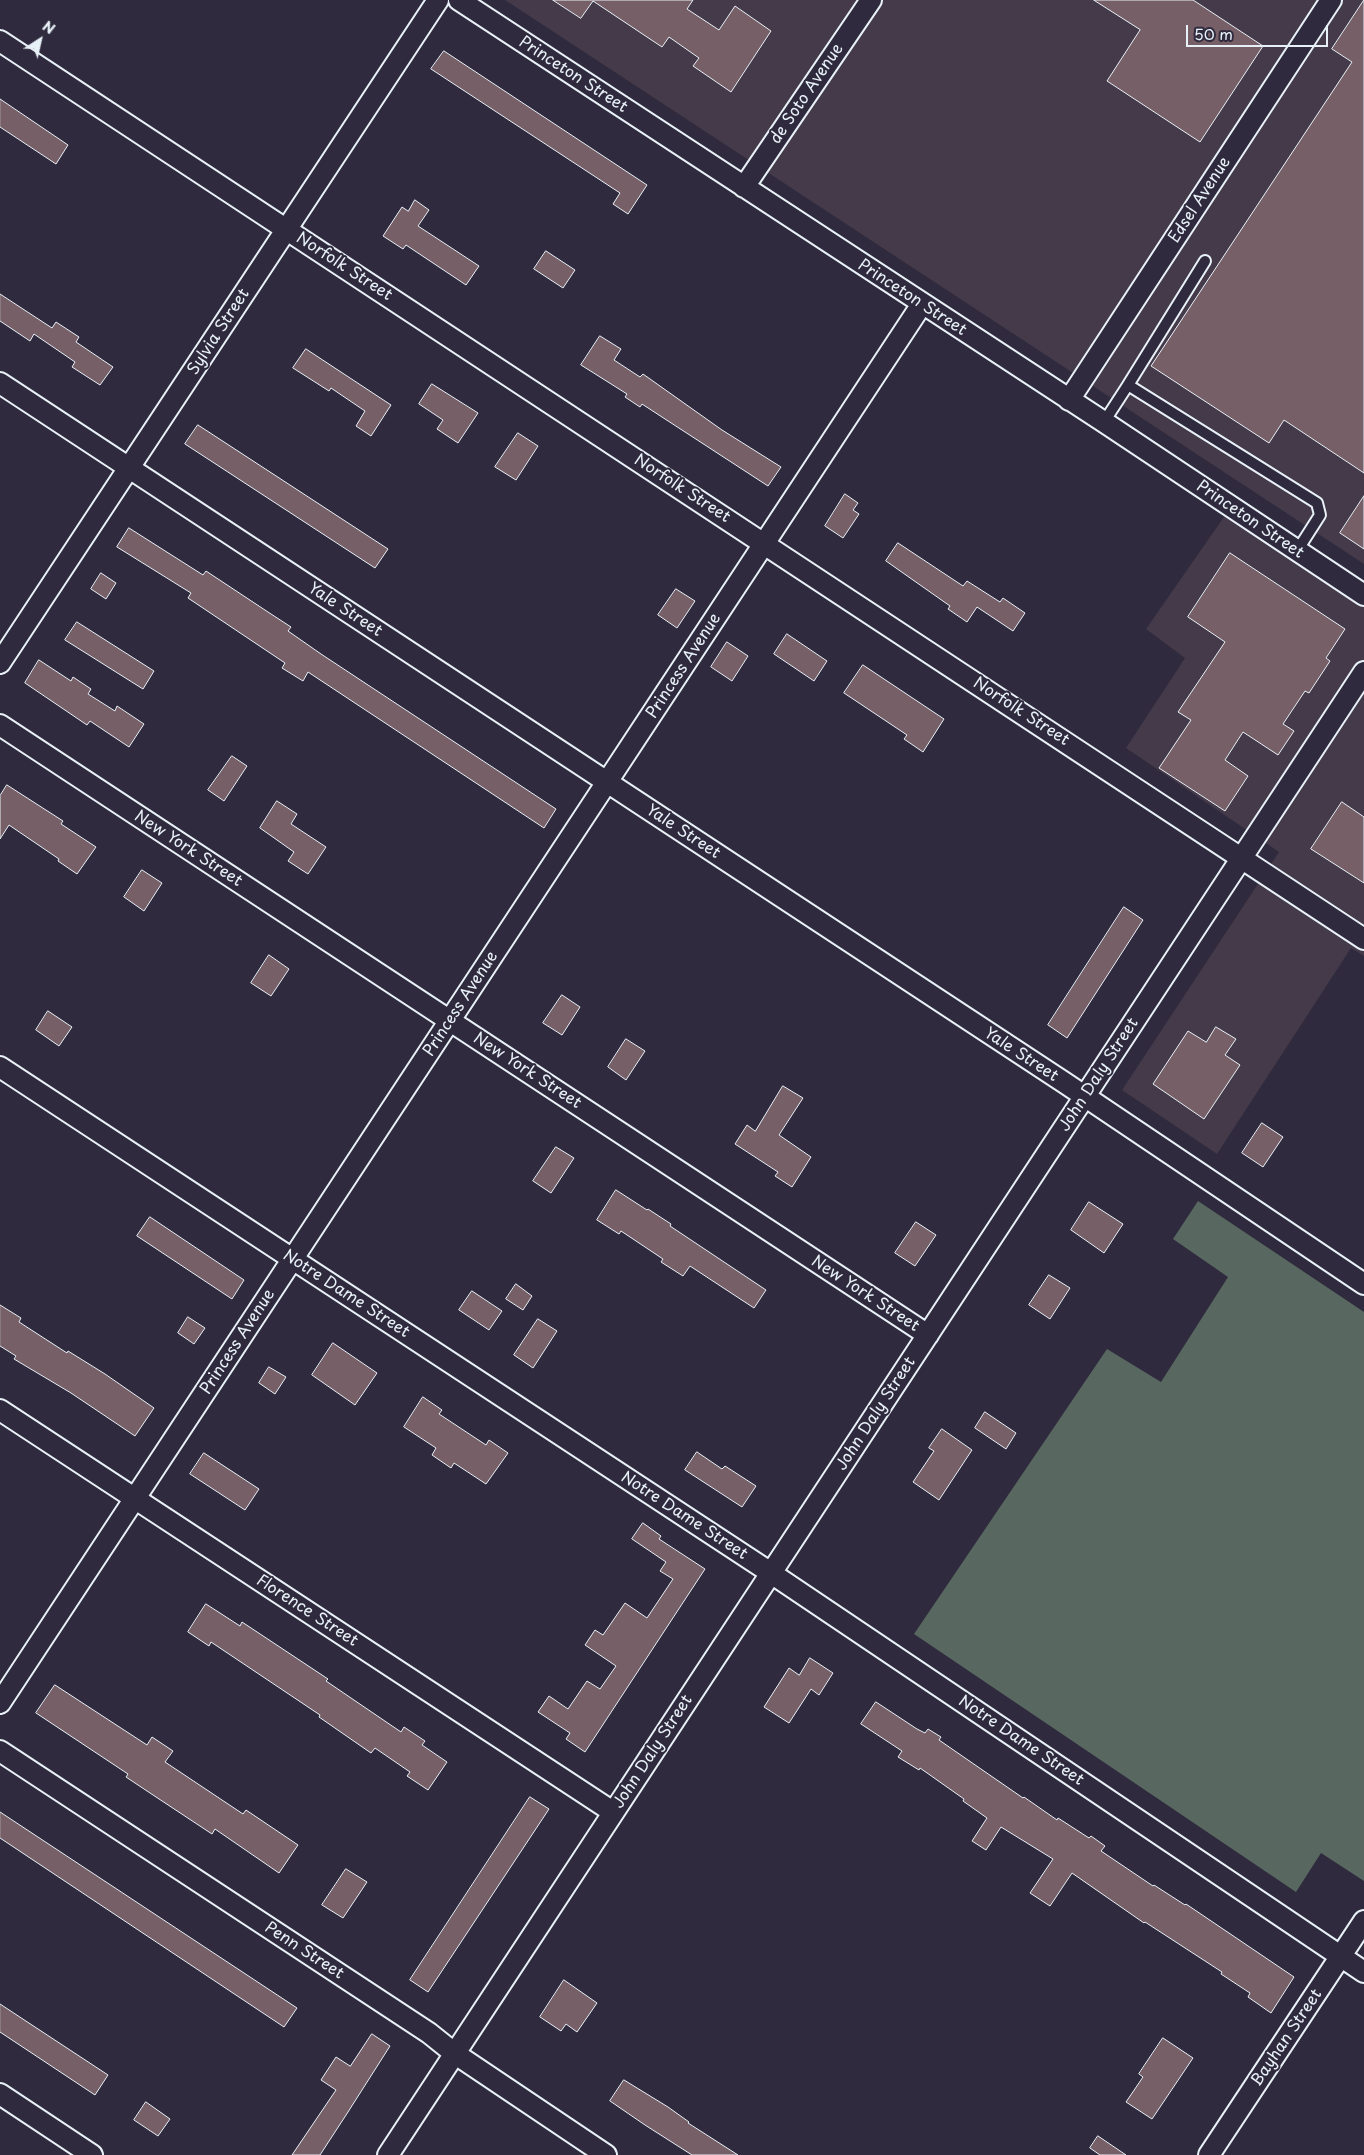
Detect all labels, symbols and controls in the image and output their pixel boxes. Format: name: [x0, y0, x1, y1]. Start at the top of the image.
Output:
north arrow: [15, 15, 65, 65]
scale bar: [1189, 15, 1332, 47]
text: N: [38, 16, 59, 39]
text: 50 m: [1194, 22, 1233, 45]
street label: Princeton Street: [515, 33, 631, 117]
street label: de Soto Avenue: [766, 40, 848, 148]
street label: Edsel Avenue: [1165, 153, 1235, 247]
street label: Norfolk Street: [292, 229, 396, 305]
street label: Princeton Street: [854, 256, 970, 340]
street label: Sylvia Street: [184, 285, 254, 379]
street label: Norfolk Street: [630, 451, 734, 527]
street label: Princeton Street: [1193, 477, 1307, 563]
street label: Yale Street: [304, 579, 386, 641]
street label: Princess Avenue: [643, 610, 725, 722]
street label: Norfolk Street: [969, 674, 1073, 750]
street label: Yale Street: [642, 801, 724, 863]
street label: New York Street: [130, 807, 246, 891]
street label: Princess Avenue: [420, 948, 502, 1060]
street label: John Daly Street: [1055, 1015, 1143, 1135]
street label: Yale Street: [980, 1024, 1062, 1086]
street label: New York Street: [469, 1029, 585, 1113]
street label: Notre Dame Street: [279, 1246, 413, 1342]
street label: New York Street: [807, 1252, 923, 1336]
street label: Princess Avenue: [197, 1286, 279, 1398]
street label: John Daly Street: [832, 1354, 920, 1474]
street label: Notre Dame Street: [617, 1468, 751, 1564]
street label: Florence Street: [253, 1571, 361, 1651]
street label: John Daly Street: [609, 1692, 697, 1812]
street label: Notre Dame Street: [955, 1692, 1087, 1790]
street label: Penn Street: [261, 1918, 347, 1984]
street label: Bayhan Street: [1247, 1986, 1327, 2090]

